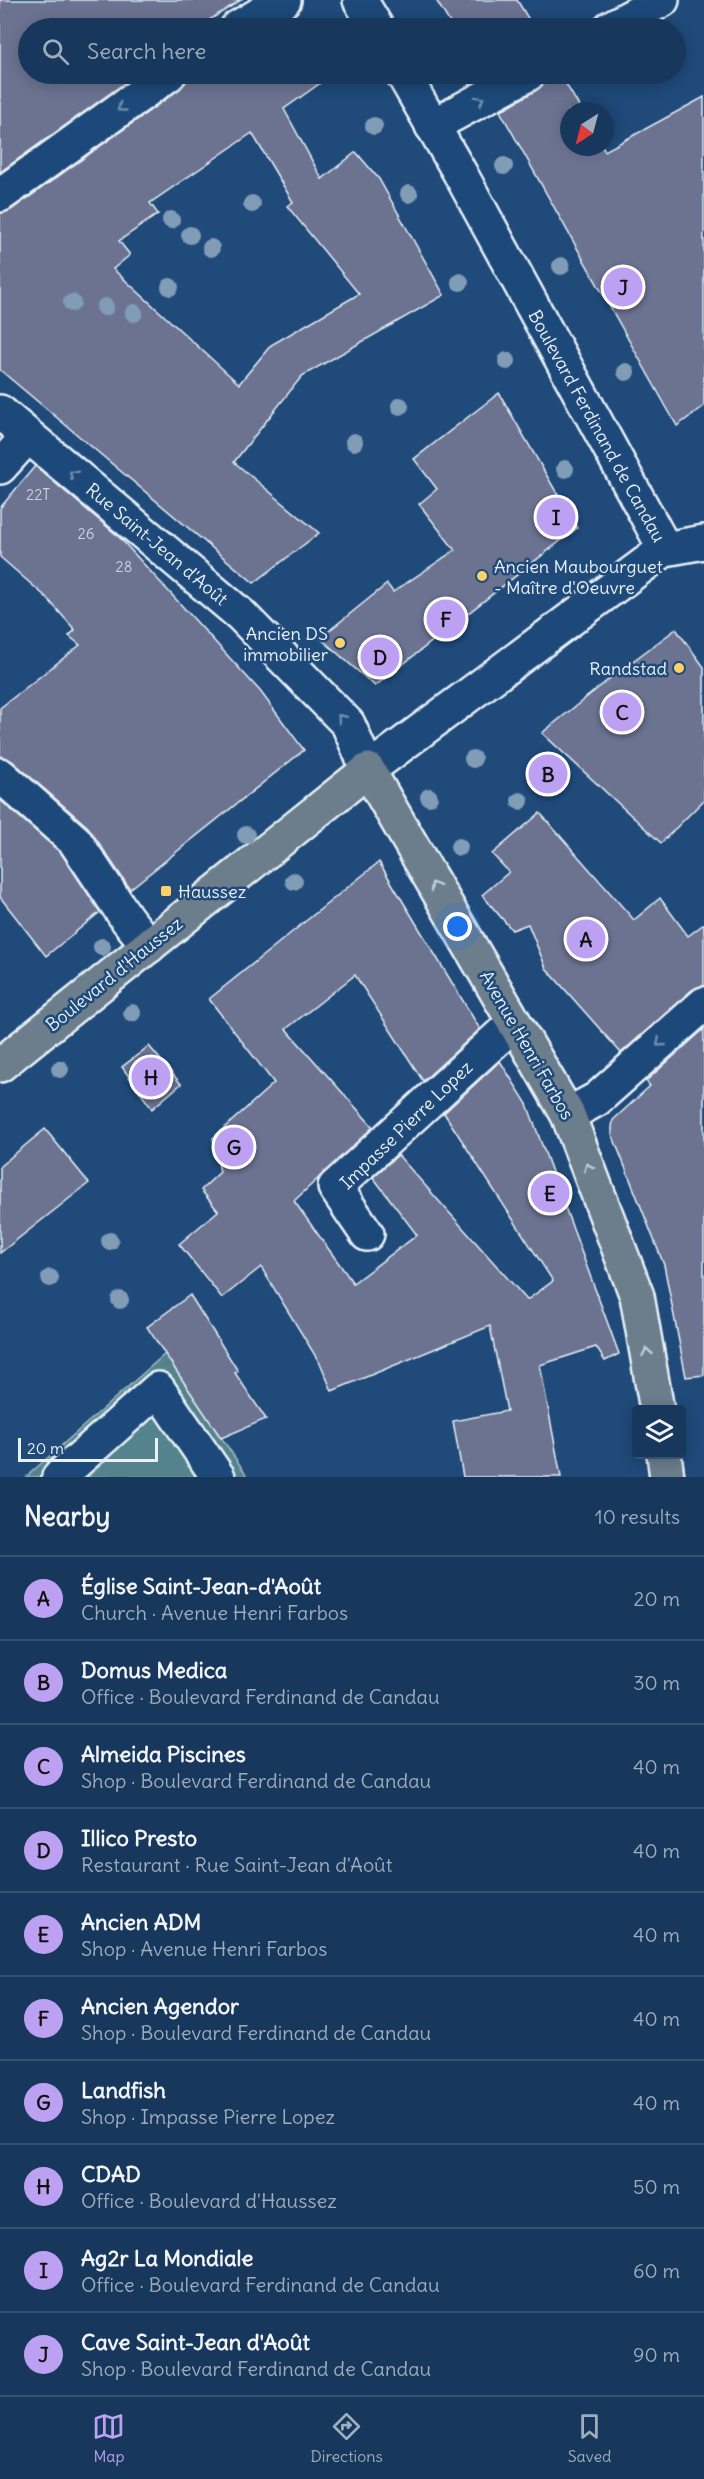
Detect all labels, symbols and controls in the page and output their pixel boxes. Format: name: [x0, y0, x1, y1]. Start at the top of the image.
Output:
search box: [18, 18, 686, 84]
icon: search: [39, 35, 72, 68]
text: Search here: [87, 37, 206, 65]
one-way arrow: [474, 96, 485, 107]
one-way arrow: [117, 101, 128, 112]
north arrow: [560, 102, 614, 156]
pin: J: [604, 264, 642, 310]
street label: Boulevard Ferdinand de Candau: [523, 306, 671, 546]
one-way arrow: [69, 471, 80, 482]
street label: Rue Saint-Jean d'Août: [81, 478, 233, 610]
house number: 22T: [26, 485, 50, 504]
pin: I: [536, 494, 576, 540]
house number: 26: [78, 524, 94, 543]
place label: Ancien Maubourguet - Maître d'Oeuvre: [494, 555, 663, 599]
house number: 28: [116, 557, 132, 576]
marker: Ancien Maubourguet - Maître d'Oeuvre: [475, 569, 489, 583]
pin: F: [426, 596, 466, 642]
place label: Ancien DS immobilier: [243, 622, 329, 666]
pin: D: [360, 634, 400, 680]
marker: Ancien DS immobilier: [333, 636, 347, 650]
place label: Randstad: [589, 657, 667, 680]
marker: Randstad: [672, 661, 686, 675]
pin: C: [602, 690, 642, 734]
one-way arrow: [337, 715, 348, 725]
pin: B: [528, 752, 568, 796]
place label: Haussez: [178, 880, 247, 903]
one-way arrow: [430, 882, 442, 892]
marker: Haussez: [159, 884, 173, 898]
street label: Boulevard d'Haussez: [41, 912, 187, 1036]
your location: [443, 912, 472, 941]
pin: A: [566, 916, 606, 962]
street label: Avenue Henri Farbos: [475, 966, 579, 1124]
one-way arrow: [656, 1036, 667, 1047]
pin: H: [132, 1054, 170, 1100]
street label: Impasse Pierre Lopez: [335, 1056, 477, 1194]
pin: G: [214, 1124, 254, 1170]
one-way arrow: [583, 1162, 595, 1173]
pin: E: [530, 1170, 570, 1216]
one-way arrow: [641, 1347, 654, 1357]
map controls: [632, 1405, 686, 1459]
button: layers: [632, 1405, 686, 1459]
scale bar: [18, 1435, 158, 1462]
text: 20 m: [27, 1438, 64, 1458]
text: Nearby: [24, 1500, 110, 1533]
text: 10 results: [595, 1504, 680, 1529]
text: Église Saint-Jean-d'Août: [81, 1572, 321, 1600]
text: A: [37, 1586, 50, 1611]
text: 20 m: [634, 1586, 680, 1611]
text: Church · Avenue Henri Farbos: [81, 1600, 348, 1625]
text: Domus Medica: [81, 1656, 227, 1684]
text: B: [37, 1670, 50, 1695]
text: 30 m: [633, 1670, 680, 1695]
text: Office · Boulevard Ferdinand de Candau: [81, 1684, 440, 1709]
text: Almeida Piscines: [81, 1740, 246, 1768]
text: C: [37, 1754, 50, 1779]
text: 40 m: [633, 1754, 680, 1779]
text: Shop · Boulevard Ferdinand de Candau: [81, 1768, 431, 1793]
text: Illico Presto: [81, 1824, 197, 1852]
text: D: [36, 1838, 51, 1863]
text: 40 m: [633, 1838, 680, 1863]
text: Restaurant · Rue Saint-Jean d'Août: [81, 1852, 393, 1877]
text: Ancien ADM: [81, 1908, 201, 1936]
text: E: [38, 1922, 49, 1947]
text: 40 m: [633, 1922, 680, 1947]
text: Shop · Avenue Henri Farbos: [81, 1936, 327, 1961]
text: Ancien Agendor: [81, 1992, 239, 2020]
text: F: [38, 2006, 49, 2031]
text: 40 m: [633, 2006, 680, 2031]
text: Shop · Boulevard Ferdinand de Candau: [81, 2020, 431, 2045]
text: Landfish: [81, 2076, 166, 2104]
text: G: [36, 2090, 51, 2115]
text: 40 m: [633, 2090, 680, 2115]
text: Shop · Impasse Pierre Lopez: [81, 2104, 335, 2129]
text: CDAD: [81, 2160, 141, 2188]
text: H: [36, 2174, 51, 2199]
text: 50 m: [633, 2174, 680, 2199]
text: Office · Boulevard d'Haussez: [81, 2188, 337, 2213]
text: Ag2r La Mondiale: [81, 2244, 253, 2272]
text: I: [39, 2258, 48, 2283]
text: 60 m: [633, 2258, 680, 2283]
text: Office · Boulevard Ferdinand de Candau: [81, 2272, 440, 2297]
text: Cave Saint-Jean d'Août: [81, 2328, 310, 2356]
text: J: [38, 2342, 49, 2367]
text: 90 m: [633, 2342, 680, 2367]
text: Shop · Boulevard Ferdinand de Candau: [81, 2356, 431, 2381]
tab: Map: [92, 2410, 125, 2466]
tab: Directions: [310, 2410, 383, 2466]
tab: Saved: [568, 2410, 612, 2466]

